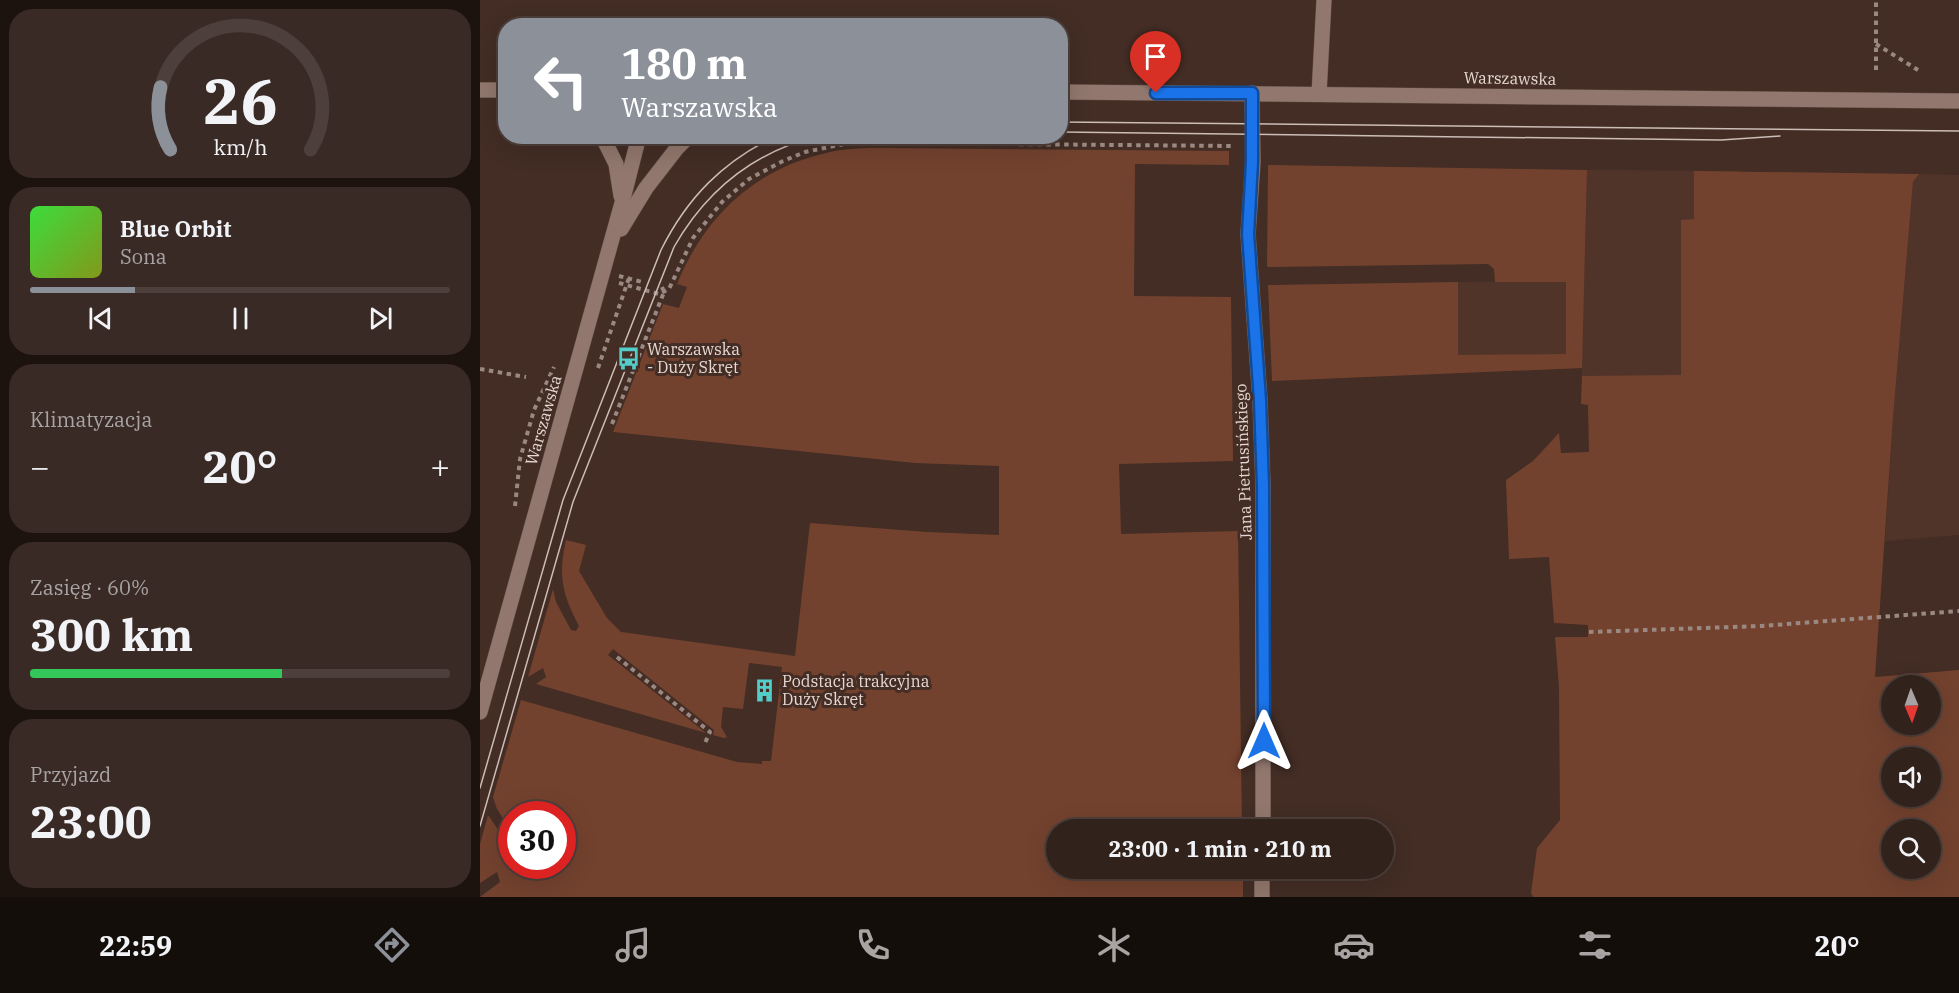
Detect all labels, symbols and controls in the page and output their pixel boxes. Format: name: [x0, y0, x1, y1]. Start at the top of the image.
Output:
pin: [1130, 31, 1181, 93]
text: 180 m: [621, 36, 747, 91]
icon: arrive: [1139, 40, 1172, 73]
icon: left: [522, 42, 600, 120]
text: 26: [203, 60, 277, 141]
street label: Warszawska: [1463, 67, 1557, 89]
text: Warszawska: [621, 89, 778, 124]
text: km/h: [213, 134, 267, 162]
text: Blue Orbit: [120, 214, 231, 243]
text: Sona: [120, 243, 167, 270]
icon: previous: [84, 302, 117, 335]
icon: pause: [224, 302, 257, 335]
icon: next: [364, 302, 397, 335]
place label: Warszawska - Duży Skręt: [647, 339, 740, 377]
bus stop icon: Warszawska - Duży Skręt: [616, 345, 642, 371]
street label: Warszawska: [521, 372, 565, 467]
street label: Jana Pietrusińskiego: [1230, 383, 1256, 541]
text: Klimatyzacja: [30, 406, 152, 433]
text: 20°: [202, 437, 278, 495]
text: −: [30, 445, 50, 488]
text: +: [430, 445, 450, 488]
text: Zasięg · 60%: [30, 574, 149, 601]
text: 300 km: [30, 605, 193, 663]
place label: Podstacja trakcyjna Duży Skręt: [782, 671, 930, 709]
north arrow: [1881, 675, 1941, 735]
map controls: [1881, 675, 1941, 879]
building icon: Podstacja trakcyjna Duży Skręt: [751, 677, 777, 703]
position arrow: [1232, 709, 1296, 773]
button: sound: [1881, 747, 1941, 807]
text: Przyjazd: [30, 761, 111, 788]
text: 23:00: [30, 792, 152, 850]
speed limit sign: 30: [498, 801, 576, 879]
button: search: [1881, 819, 1941, 879]
text: 23:00 · 1 min · 210 m: [1108, 834, 1332, 863]
icon: directions: [371, 924, 413, 966]
icon: music: [612, 924, 654, 966]
icon: phone: [852, 924, 894, 966]
icon: climate: [1093, 924, 1135, 966]
icon: car: [1333, 924, 1375, 966]
icon: filters: [1574, 924, 1616, 966]
text: 22:59: [99, 928, 172, 963]
text: 20°: [1815, 928, 1860, 963]

